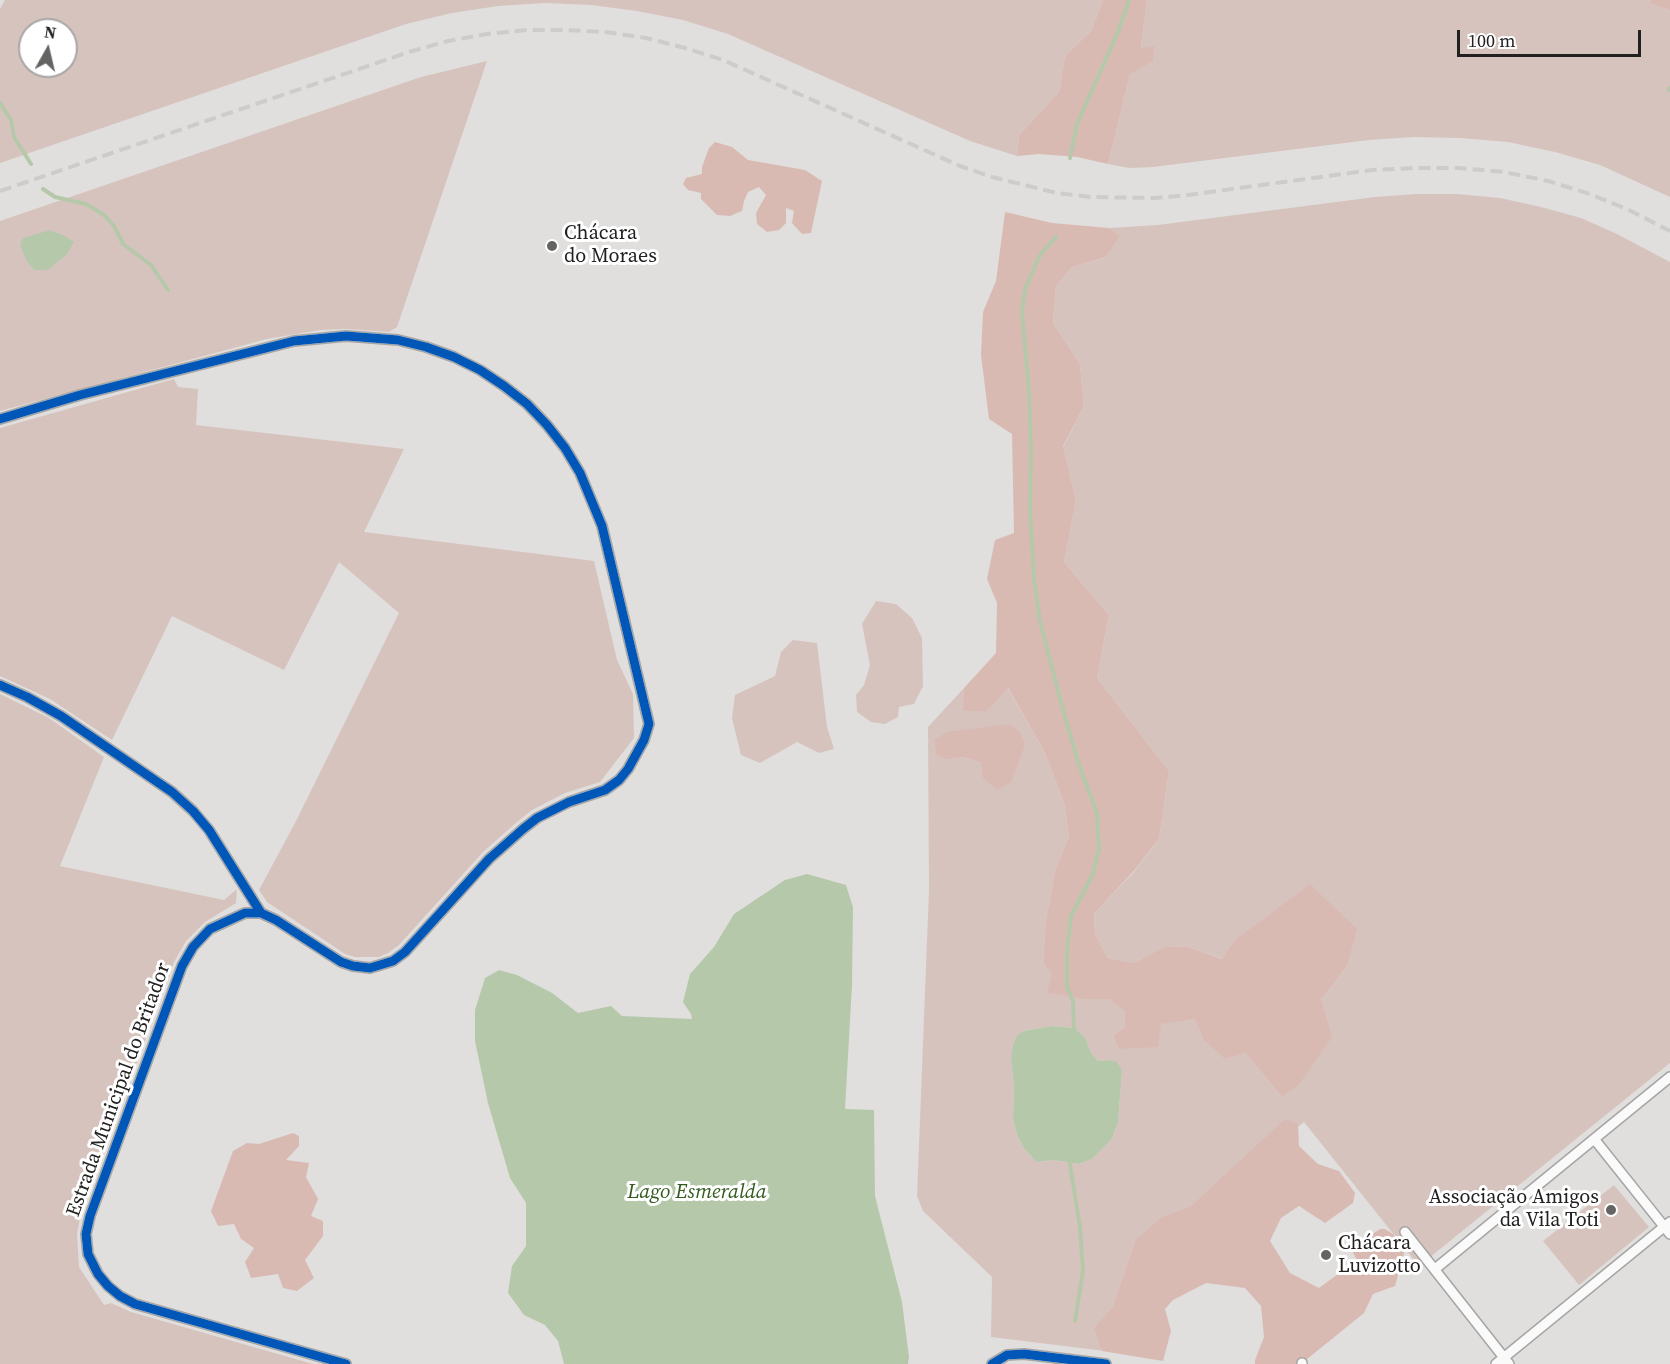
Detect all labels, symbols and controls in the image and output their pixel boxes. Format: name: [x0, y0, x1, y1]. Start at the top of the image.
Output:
north arrow: [18, 18, 78, 78]
scale bar: [1460, 18, 1644, 56]
text: N: [43, 20, 58, 44]
text: 100 m: [1468, 28, 1515, 53]
place label: Chácara do Moraes: [564, 222, 657, 269]
marker: Chácara do Moraes: [545, 239, 559, 253]
street label: Estrada Municipal do Britador: [62, 960, 176, 1220]
water label: Lago Esmeralda: [627, 1180, 767, 1206]
place label: Associação Amigos da Vila Toti: [1429, 1186, 1599, 1233]
marker: Associação Amigos da Vila Toti: [1604, 1203, 1618, 1217]
place label: Chácara Luvizotto: [1338, 1232, 1421, 1279]
marker: Chácara Luvizotto: [1319, 1248, 1333, 1262]

